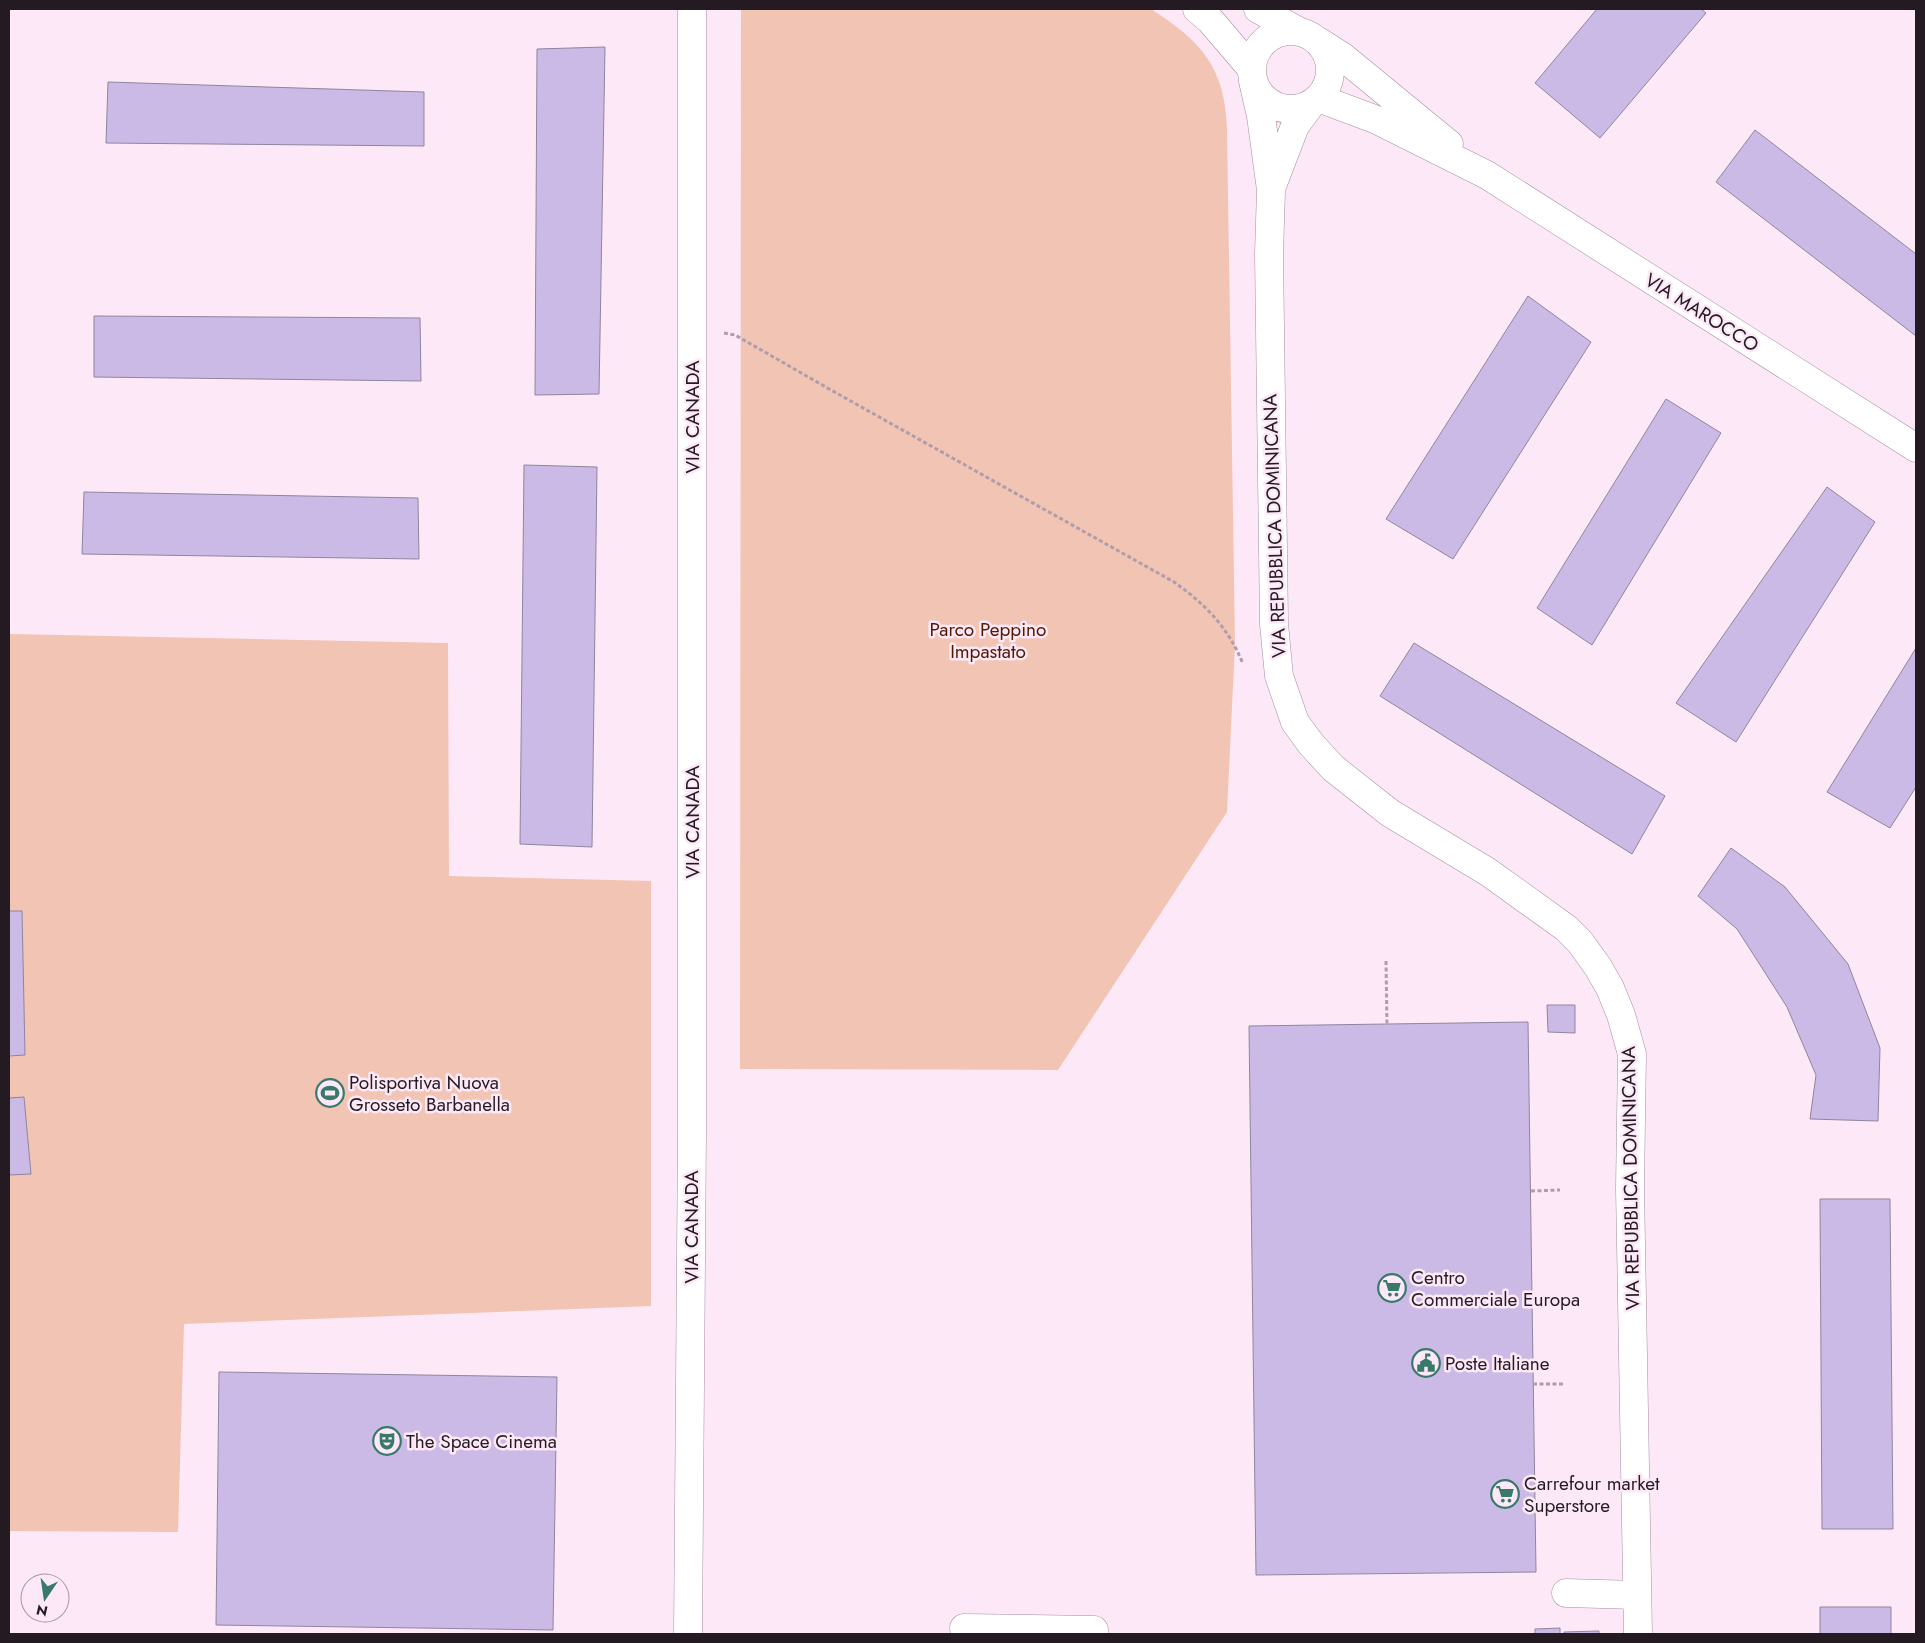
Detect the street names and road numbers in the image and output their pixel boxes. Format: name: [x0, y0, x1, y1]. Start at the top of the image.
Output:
street label: VIA MAROCCO: [1639, 267, 1764, 358]
street label: VIA CANADA: [679, 360, 706, 473]
street label: VIA REPUBBLICA DOMINICANA: [1256, 393, 1293, 658]
street label: VIA CANADA: [679, 765, 706, 878]
street label: VIA REPUBBLICA DOMINICANA: [1615, 1045, 1646, 1310]
street label: VIA CANADA: [678, 1170, 705, 1283]

